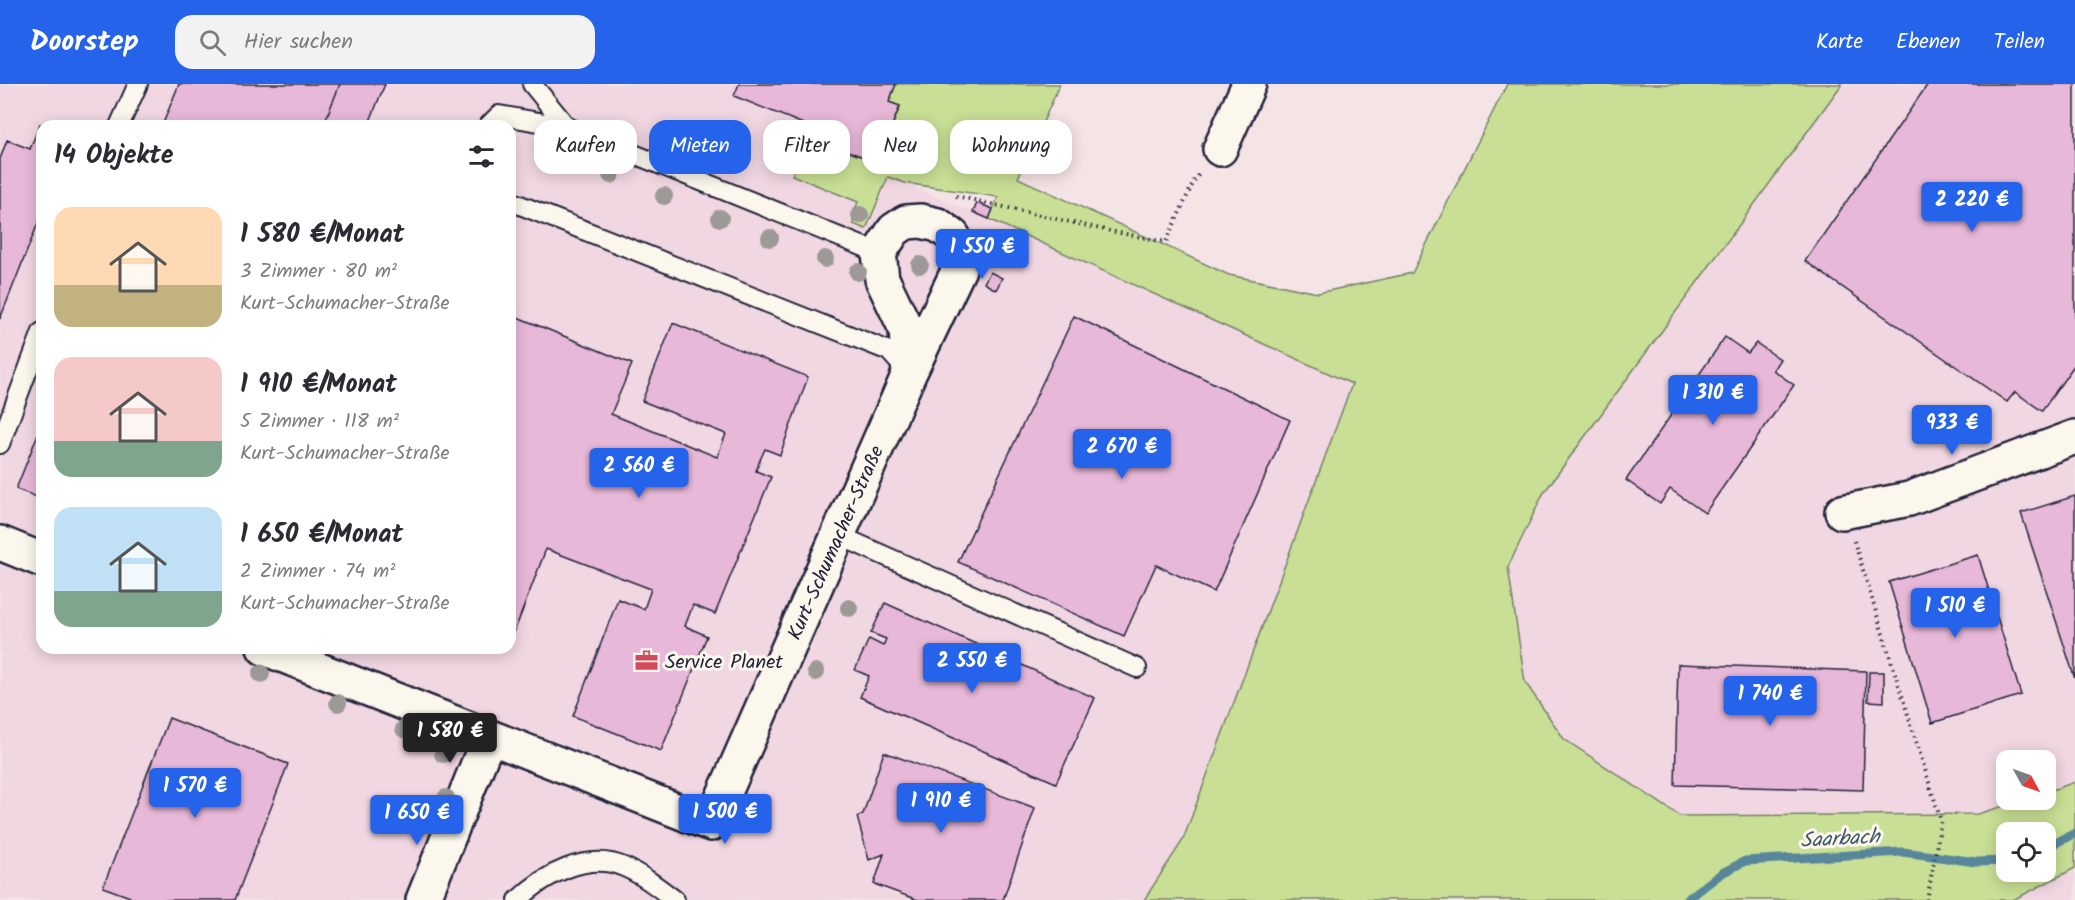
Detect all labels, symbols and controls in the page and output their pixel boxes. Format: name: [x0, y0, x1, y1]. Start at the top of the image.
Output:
search box: [175, 15, 595, 69]
text: Doorstep: [30, 20, 139, 65]
text: Hier suchen: [244, 25, 353, 60]
icon: search: [196, 26, 229, 59]
text: Karte: [1816, 26, 1863, 59]
text: Ebenen: [1896, 26, 1961, 59]
text: Teilen: [1994, 26, 2045, 59]
chip: Kaufen: [534, 120, 637, 174]
chip: Mieten: [649, 120, 751, 174]
chip: Filter: [763, 120, 850, 174]
chip: Neu: [862, 120, 938, 174]
chip: Wohnung: [950, 120, 1072, 174]
text: 14 Objekte: [54, 135, 174, 177]
icon: filters: [465, 140, 498, 173]
pin: 2 220 €: [1917, 182, 2027, 233]
text: 2 220 €: [1935, 185, 2009, 217]
text: 1 580 €/Monat: [240, 214, 404, 256]
pin: 1 550 €: [927, 229, 1037, 280]
icon: home: [102, 231, 174, 303]
text: 1 550 €: [950, 232, 1014, 264]
text: 3 Zimmer · 80 m²: [240, 256, 397, 288]
text: Kurt-Schumacher-Straße: [240, 288, 450, 320]
text: 1 910 €/Monat: [240, 364, 397, 406]
pin: 1 310 €: [1658, 375, 1768, 426]
text: 1 310 €: [1682, 378, 1744, 410]
icon: home: [102, 381, 174, 453]
pin: 933 €: [1910, 405, 1994, 456]
text: 5 Zimmer · 118 m²: [240, 406, 399, 438]
text: 933 €: [1926, 408, 1978, 440]
pin: 2 670 €: [1067, 429, 1177, 480]
text: 2 670 €: [1087, 432, 1157, 464]
text: Kurt-Schumacher-Straße: [240, 438, 450, 470]
street label: Kurt-Schumacher-Straße: [780, 441, 894, 646]
pin: 2 560 €: [584, 448, 694, 499]
text: 2 560 €: [604, 451, 674, 483]
text: 1 650 €/Monat: [240, 514, 403, 556]
icon: home: [102, 531, 174, 603]
text: 2 Zimmer · 74 m²: [240, 556, 395, 588]
text: Kurt-Schumacher-Straße: [240, 588, 450, 620]
pin: 1 510 €: [1900, 588, 2010, 639]
text: 1 510 €: [1925, 591, 1985, 623]
pin: 2 550 €: [917, 643, 1027, 694]
text: 2 550 €: [937, 646, 1007, 678]
place label: Service Planet: [665, 647, 783, 679]
office icon: Service Planet: [634, 648, 660, 674]
pin: 1 740 €: [1715, 676, 1825, 727]
text: 1 740 €: [1738, 679, 1802, 711]
pin: 1 580 €: [395, 713, 505, 764]
text: 1 580 €: [417, 716, 483, 748]
north arrow: [1996, 750, 2056, 810]
map controls: [1996, 750, 2056, 882]
pin: 1 570 €: [140, 768, 250, 819]
text: 1 570 €: [163, 771, 227, 803]
pin: 1 910 €: [886, 783, 996, 834]
text: 1 910 €: [911, 786, 971, 818]
pin: 1 500 €: [670, 794, 780, 845]
pin: 1 650 €: [362, 795, 472, 846]
text: 1 500 €: [693, 797, 757, 829]
text: 1 650 €: [384, 798, 450, 830]
water label: Saarbach: [1800, 821, 1882, 858]
button: locate: [1996, 822, 2056, 882]

